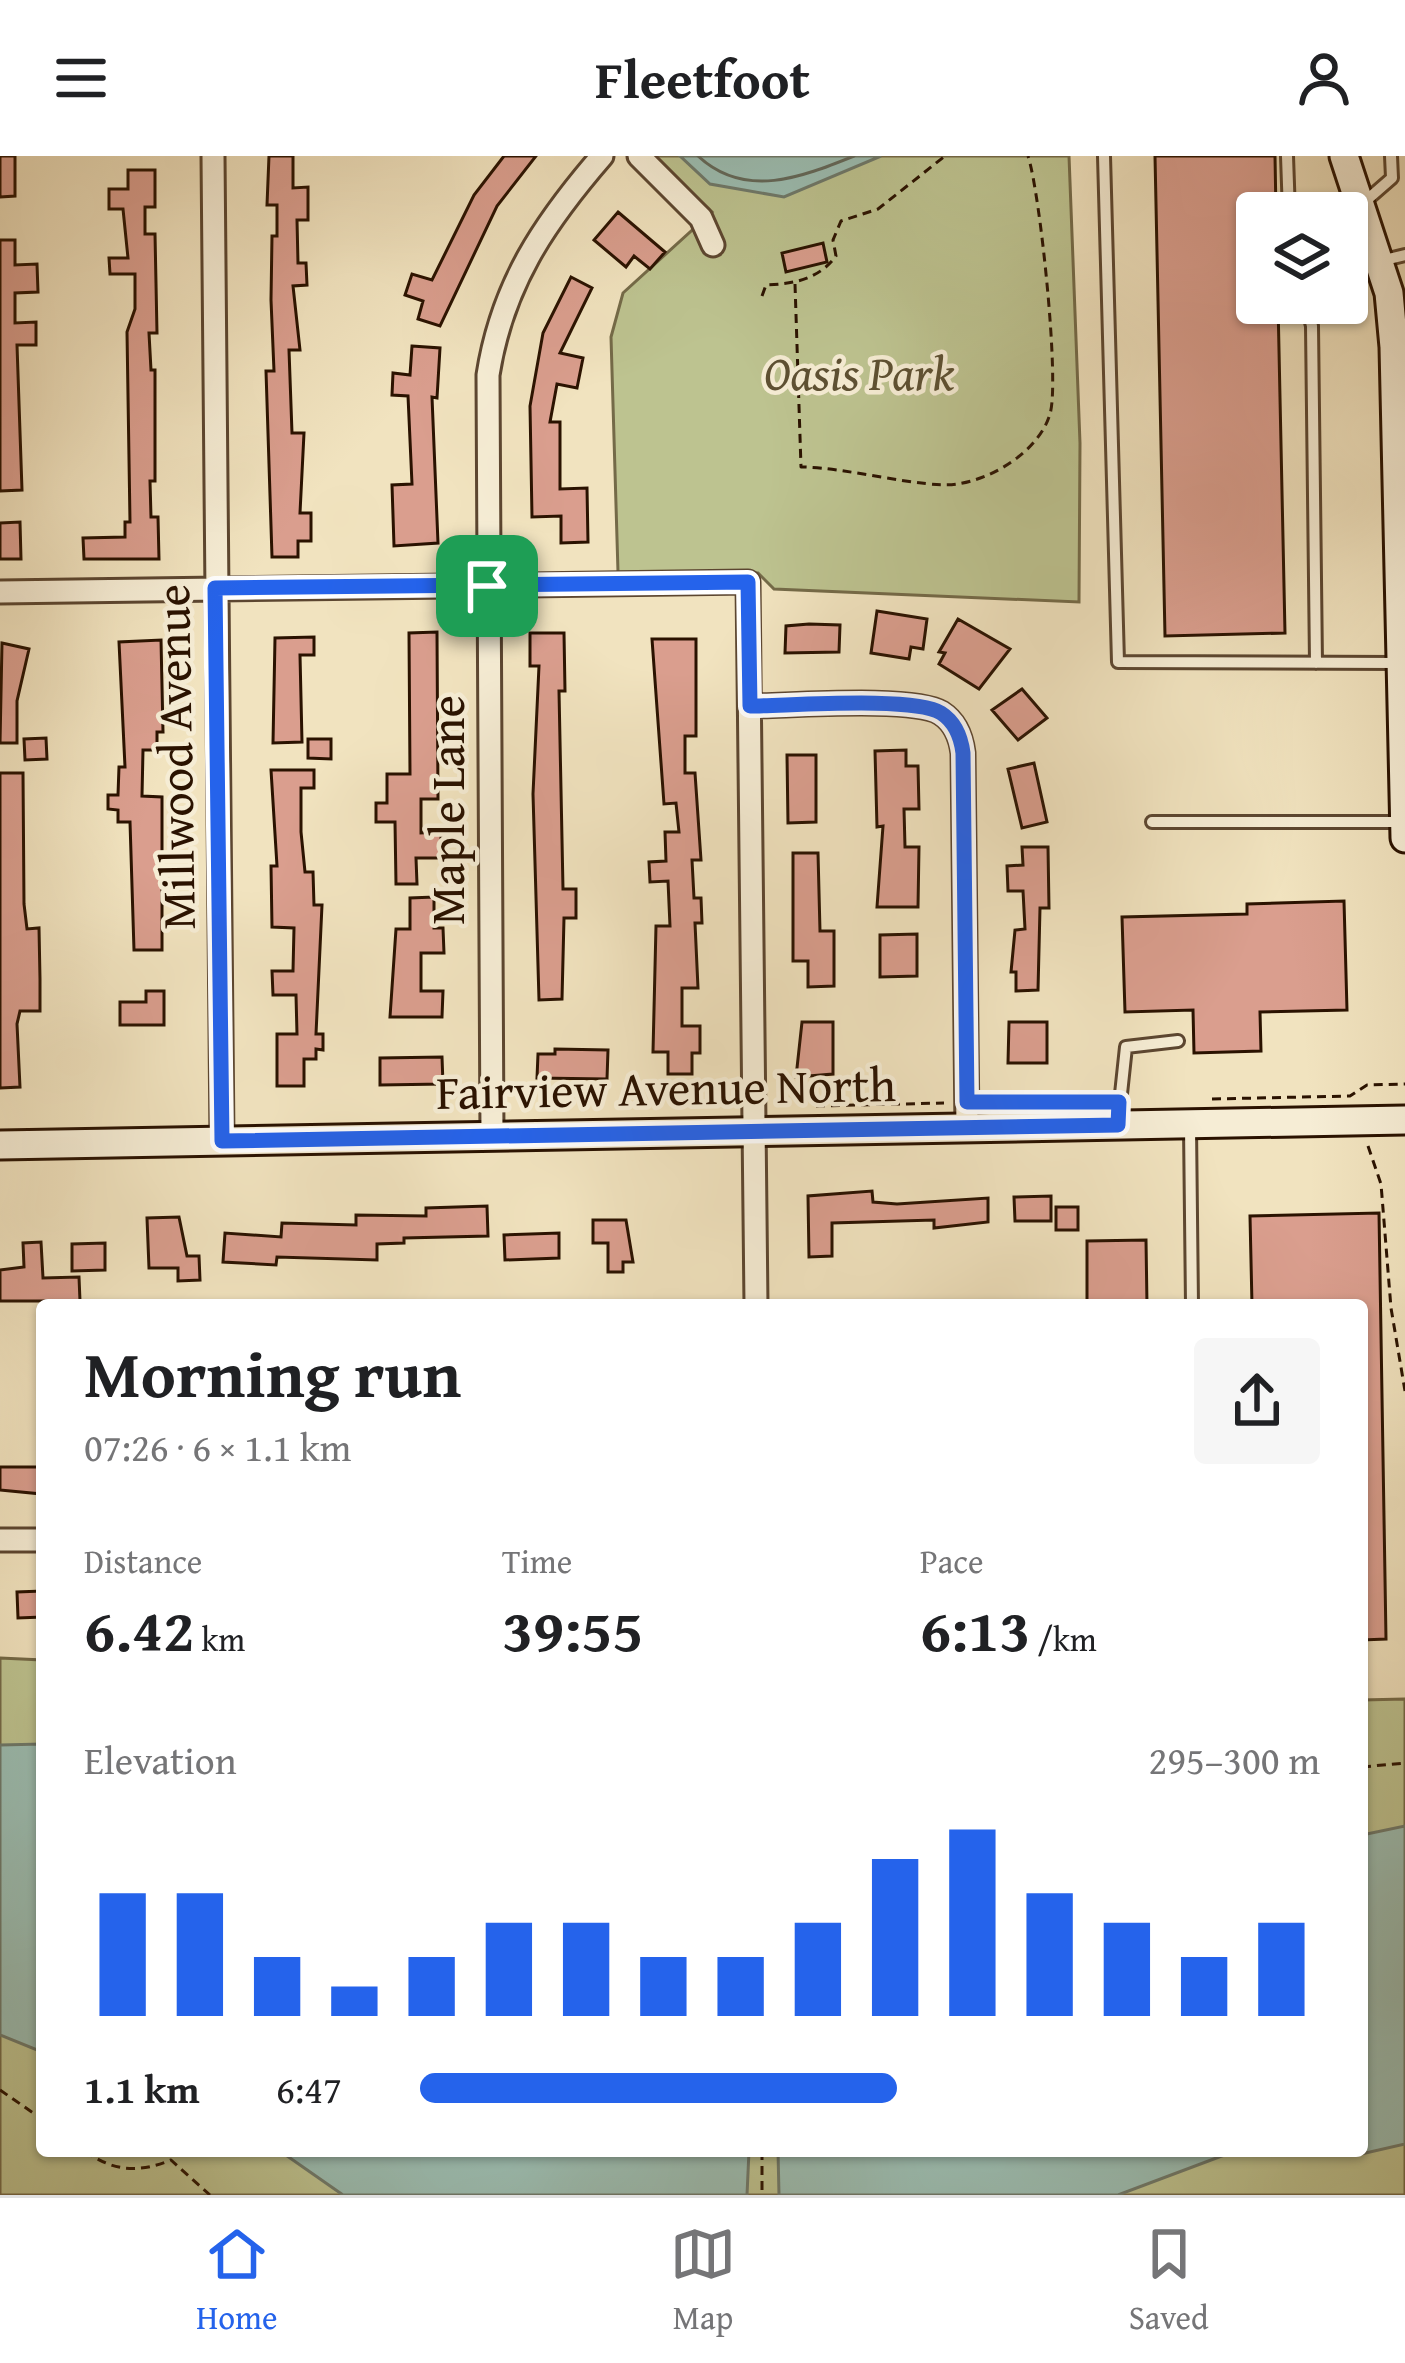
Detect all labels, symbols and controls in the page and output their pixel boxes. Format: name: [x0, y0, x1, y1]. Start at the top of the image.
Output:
text: Fleetfoot: [595, 39, 810, 118]
icon: menu: [48, 45, 114, 111]
icon: person: [1291, 45, 1357, 111]
map controls: [1236, 192, 1368, 324]
button: layers: [1236, 192, 1368, 324]
park label: Oasis Park: [764, 337, 955, 408]
pin: [436, 535, 538, 637]
icon: arrive: [454, 553, 520, 619]
street label: Millwood Avenue: [136, 584, 213, 931]
street label: Maple Lane: [411, 695, 482, 925]
street label: Fairview Avenue North: [436, 1048, 896, 1127]
text: Morning run: [84, 1324, 461, 1421]
button: share: [1194, 1338, 1320, 1464]
text: 07:26 · 6 × 1.1 km: [84, 1418, 351, 1475]
text: Distance: [84, 1537, 202, 1585]
text: Time: [502, 1537, 572, 1585]
text: Pace: [920, 1537, 983, 1585]
text: 6.42: [84, 1585, 194, 1673]
text: 39:55: [502, 1585, 643, 1673]
text: 6:13: [920, 1585, 1030, 1673]
text: km: [194, 1615, 245, 1663]
text: /km: [1030, 1615, 1097, 1663]
text: Elevation: [84, 1731, 237, 1788]
text: 295–300 m: [1148, 1731, 1320, 1788]
text: 1.1 km: [84, 2060, 200, 2117]
text: 6:47: [276, 2060, 342, 2117]
tab: Home: [196, 2221, 277, 2341]
tab: Map: [670, 2221, 736, 2341]
tab: Saved: [1129, 2221, 1209, 2341]

